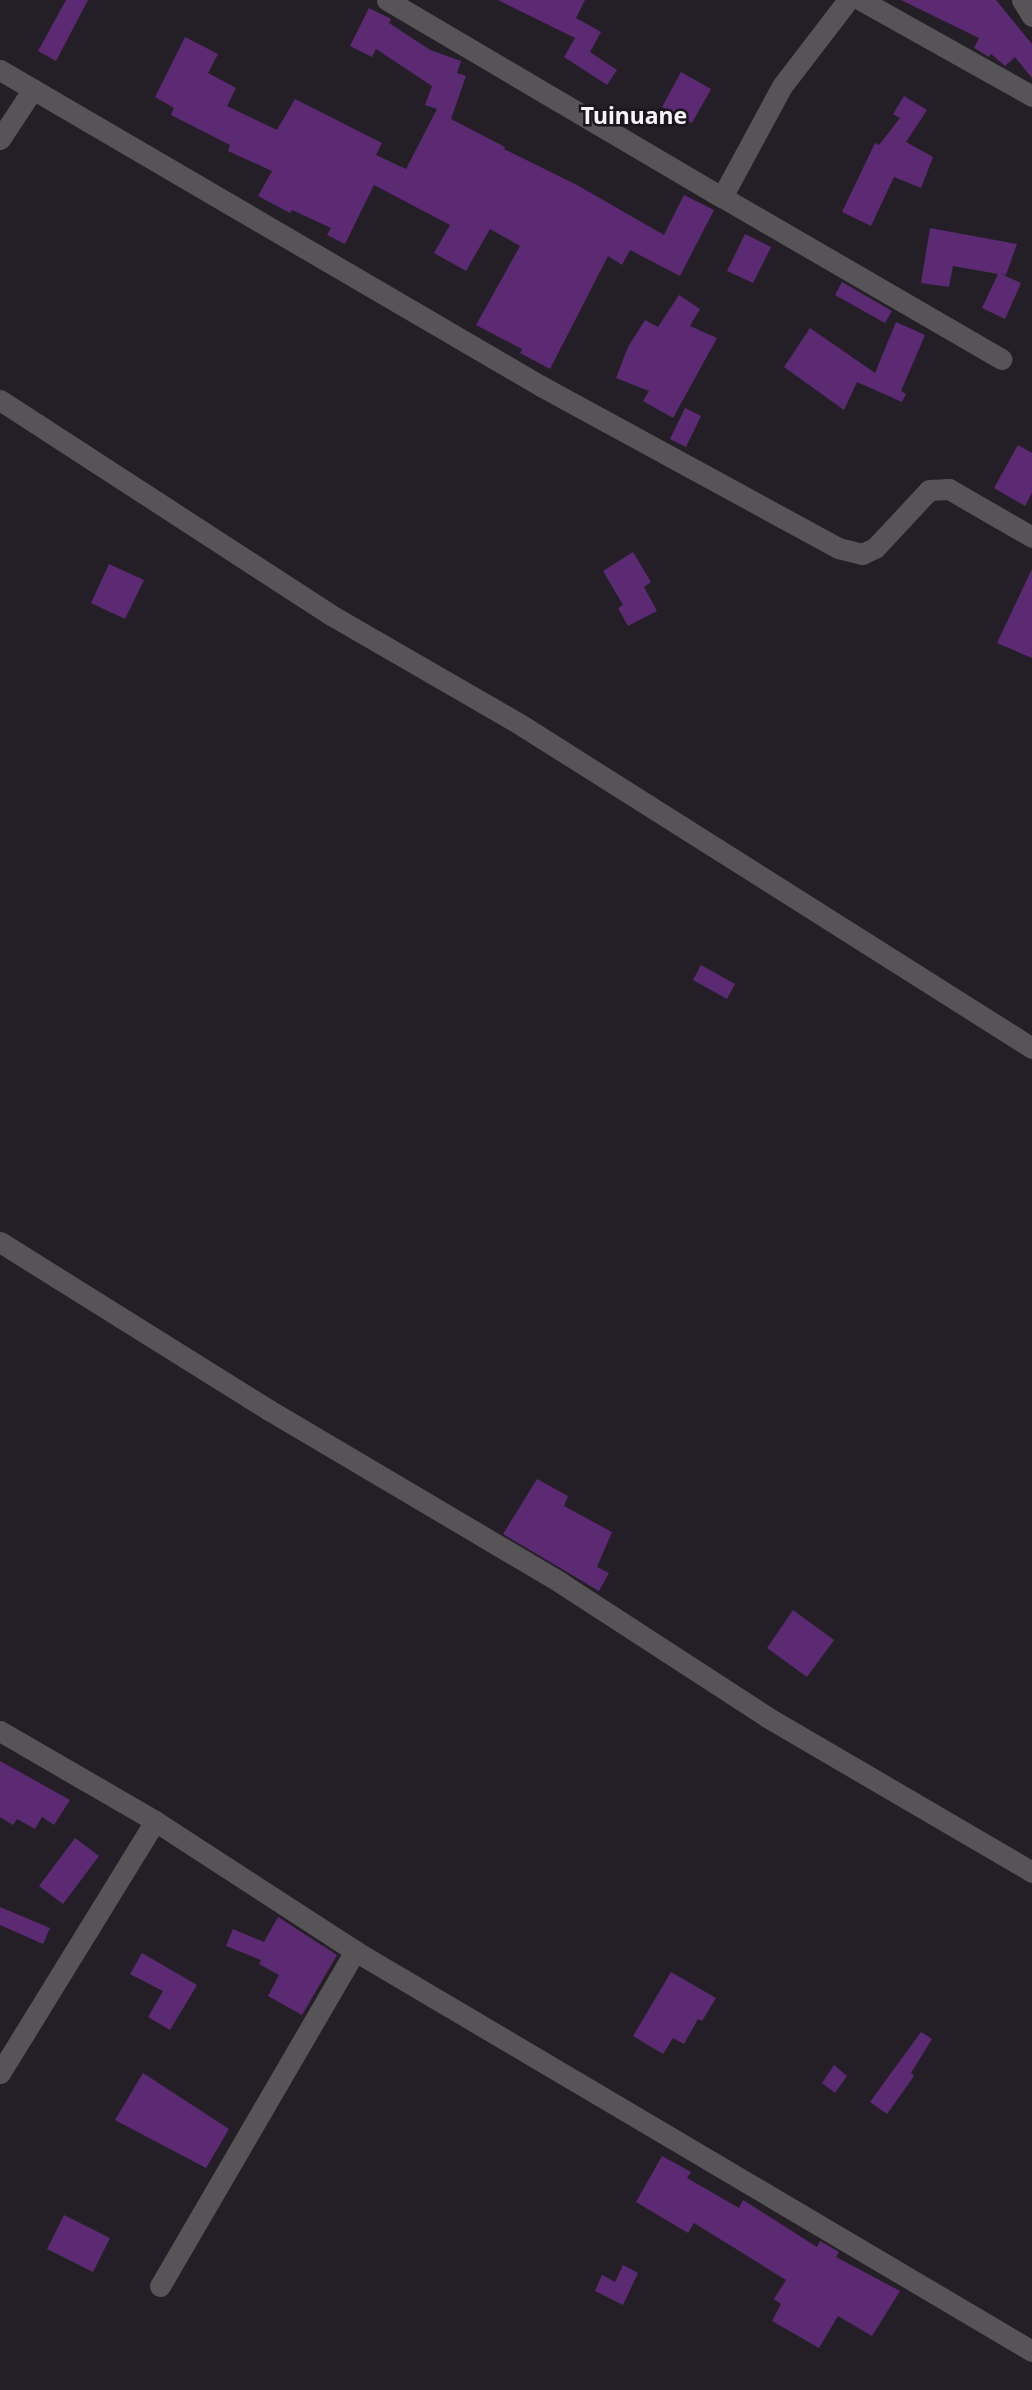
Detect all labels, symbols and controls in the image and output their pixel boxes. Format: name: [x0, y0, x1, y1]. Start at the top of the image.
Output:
district label: Tuinuane: [581, 101, 687, 129]

